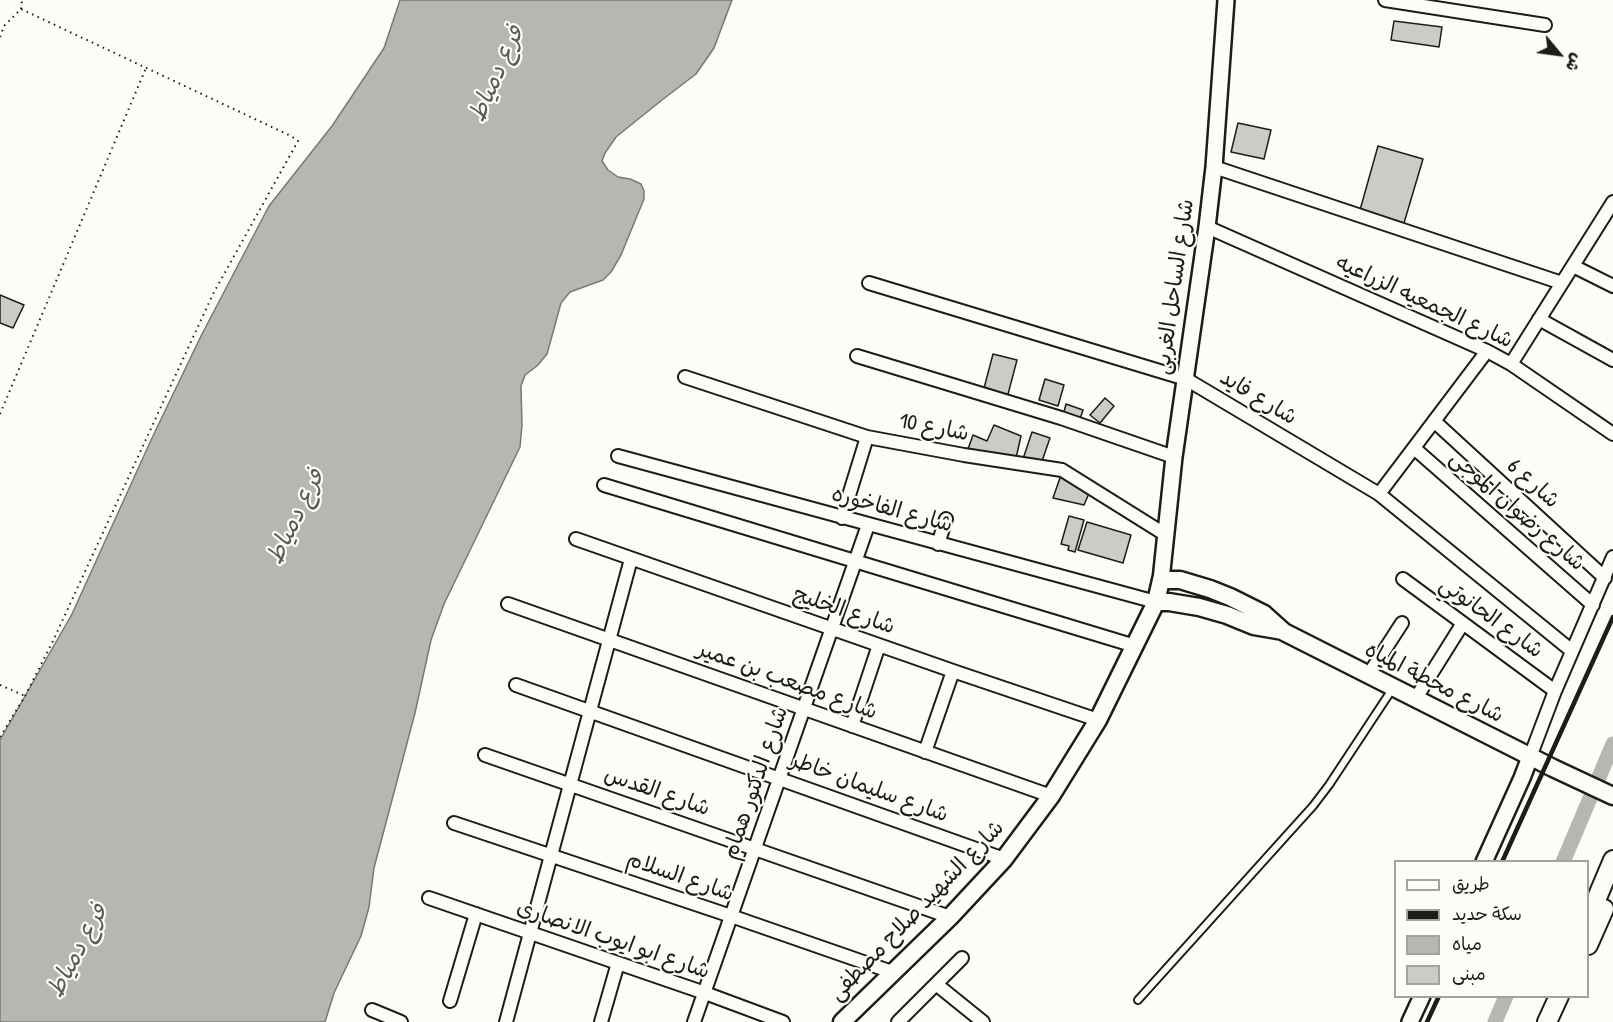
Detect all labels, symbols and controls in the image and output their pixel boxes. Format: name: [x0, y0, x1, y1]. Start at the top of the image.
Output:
water label: فرع دمياط: [463, 22, 531, 126]
north arrow: [1529, 24, 1589, 84]
text: ش: [1561, 50, 1589, 76]
street label: شارع الساحل الغربى: [1150, 197, 1200, 377]
street label: شارع الجمعيه الزراعيه: [1331, 249, 1517, 355]
street label: شارع فايد: [1215, 365, 1301, 431]
street label: شارع 10: [897, 408, 971, 448]
street label: شارع رضوان الموجى: [1444, 445, 1590, 577]
street label: شارع 6: [1501, 454, 1565, 514]
water label: فرع دمياط: [261, 465, 331, 569]
street label: شارع الفاخوره: [829, 481, 955, 539]
street label: شارع الحانوتي: [1434, 572, 1548, 664]
street label: شارع الخليج: [790, 581, 898, 641]
street label: شارع مصعب بن عمير: [693, 636, 881, 726]
street label: شارع محطة المياه: [1360, 637, 1508, 729]
street label: شارع الدكتور همام: [717, 703, 795, 863]
street label: شارع سليمان خاطر: [786, 747, 952, 829]
street label: شارع القدس: [601, 762, 713, 822]
street label: شارع الشهيد صلاح مصطفى: [824, 815, 1010, 1007]
street label: شارع السلام: [623, 846, 737, 908]
legend: [1394, 860, 1589, 998]
text: طريق: [1452, 871, 1490, 896]
street label: شارع ابو ايوب الانصارى: [513, 895, 713, 985]
water label: فرع دمياط: [41, 899, 115, 1003]
text: سكة حديد: [1452, 901, 1522, 926]
text: مياه: [1452, 931, 1482, 956]
text: مبنى: [1452, 961, 1486, 986]

